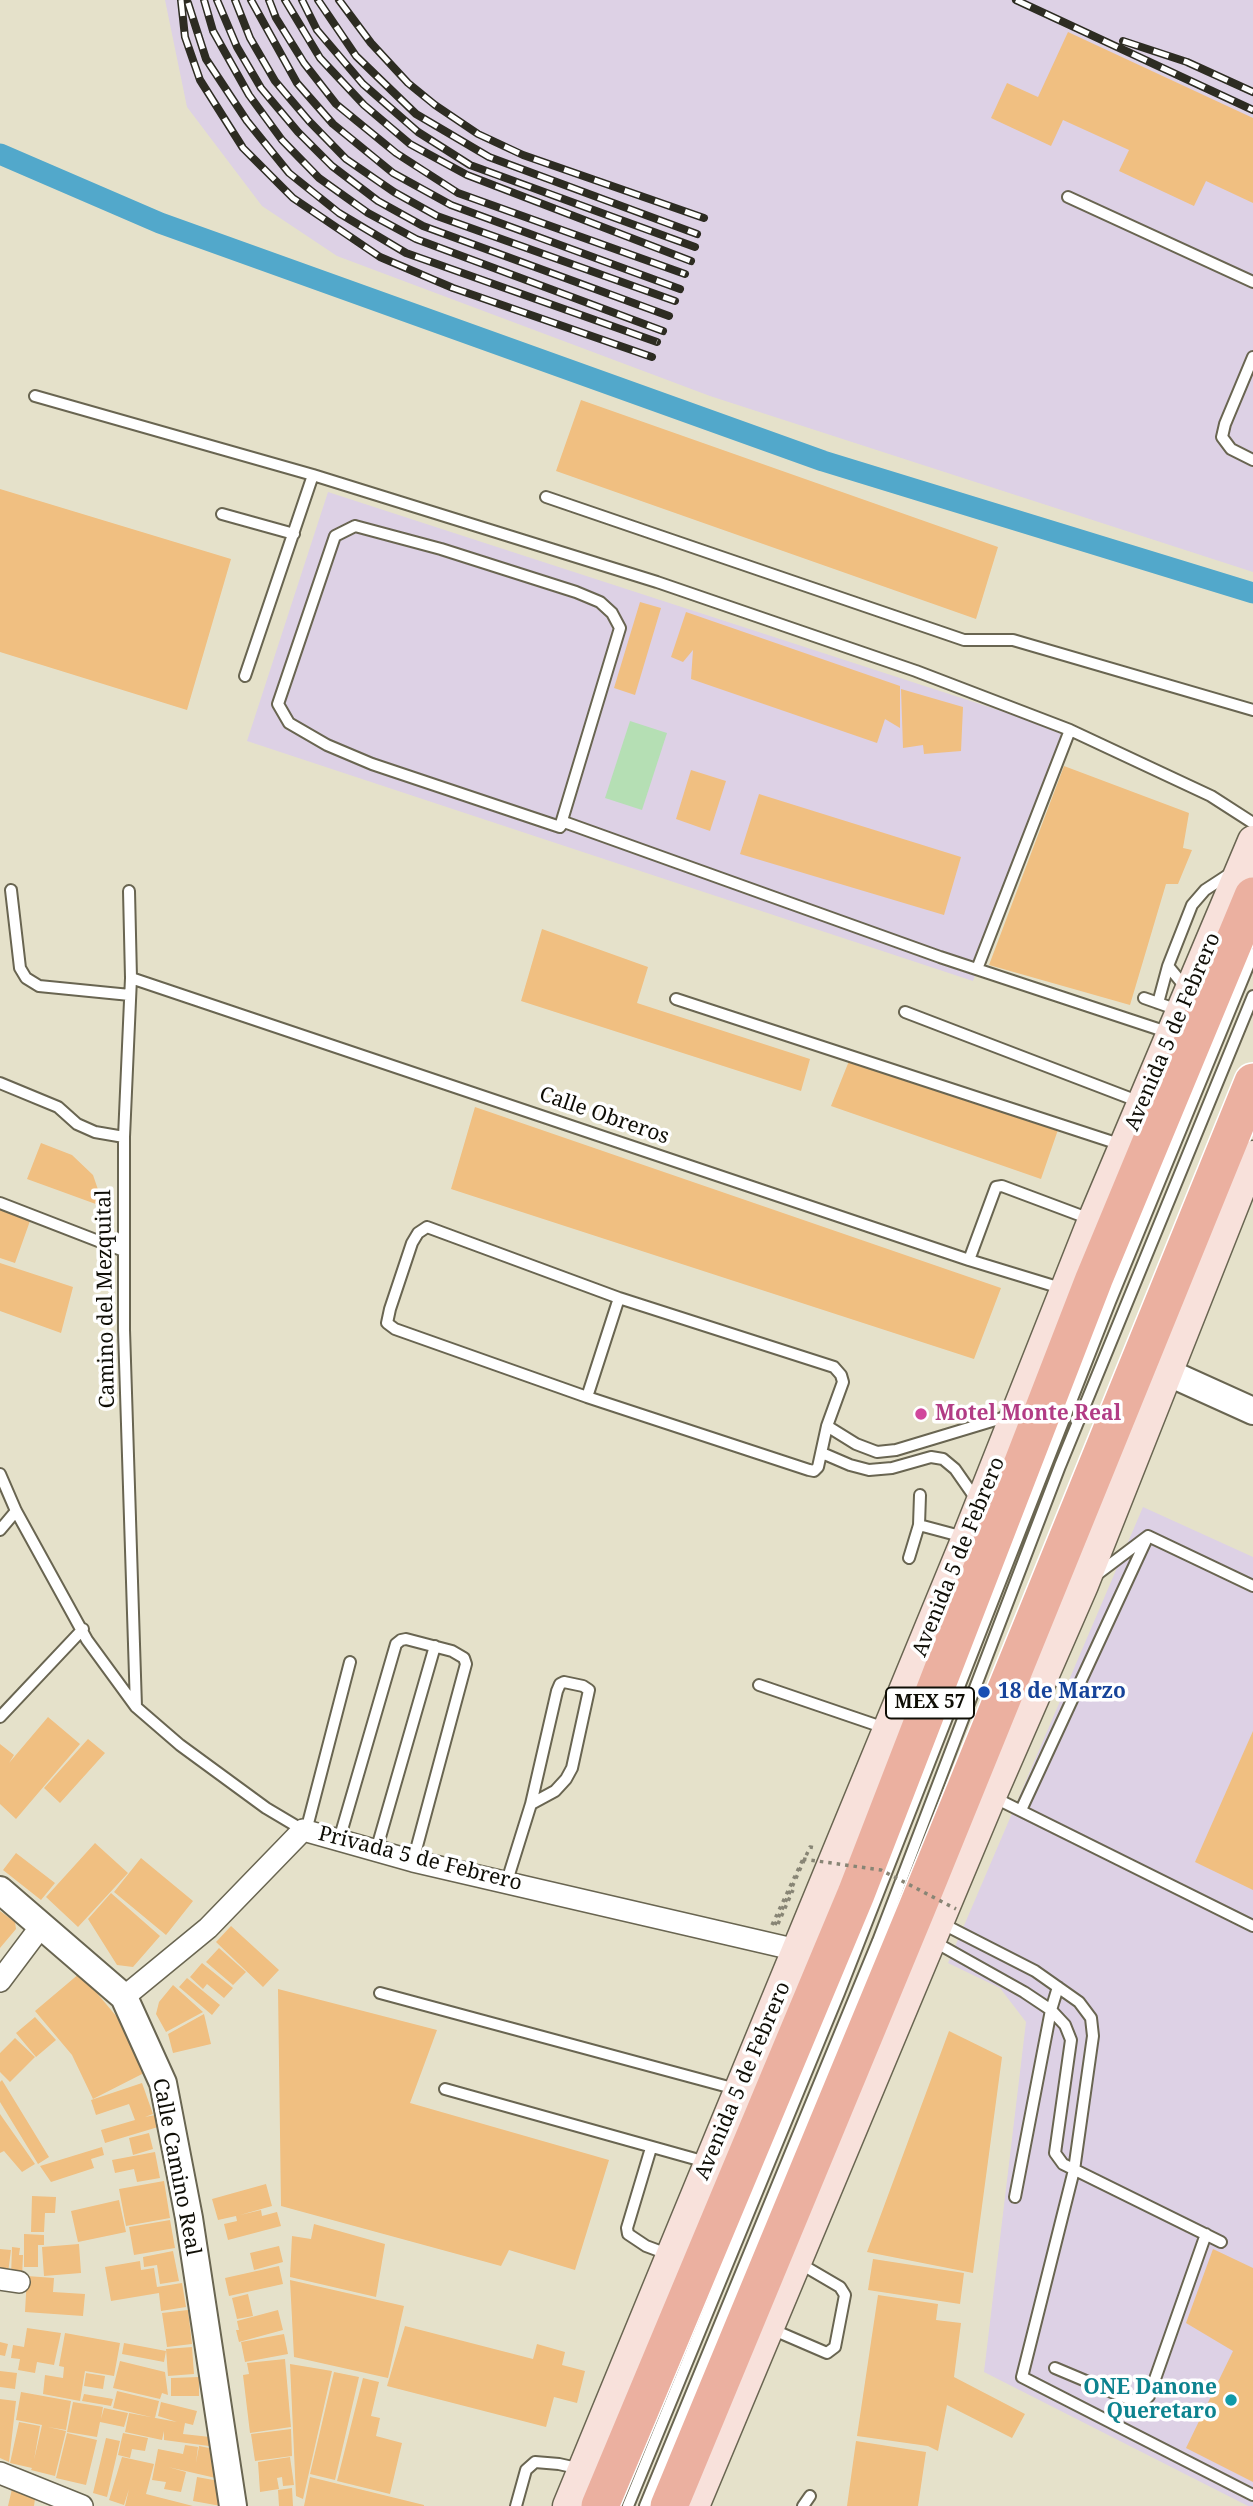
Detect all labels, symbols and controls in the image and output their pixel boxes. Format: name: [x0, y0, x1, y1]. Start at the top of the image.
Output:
street label: Avenida 5 de Febrero: [1120, 929, 1226, 1135]
street label: Calle Obreros: [536, 1082, 672, 1150]
street label: Camino del Mezquital: [91, 1189, 121, 1409]
place label: Motel Monte Real: [935, 1401, 1121, 1427]
marker: Motel Monte Real: [913, 1406, 929, 1422]
street label: Avenida 5 de Febrero: [907, 1454, 1011, 1660]
place label: 18 de Marzo: [998, 1679, 1126, 1705]
marker: 18 de Marzo: [976, 1684, 992, 1700]
road number: MEX 57: [886, 1688, 974, 1718]
street label: Privada 5 de Febrero: [316, 1821, 524, 1897]
street label: Avenida 5 de Febrero: [690, 1978, 796, 2184]
street label: Calle Camino Real: [146, 2076, 206, 2258]
place label: ONE Danone Queretaro: [1083, 2375, 1217, 2425]
marker: ONE Danone Queretaro: [1223, 2392, 1239, 2408]

